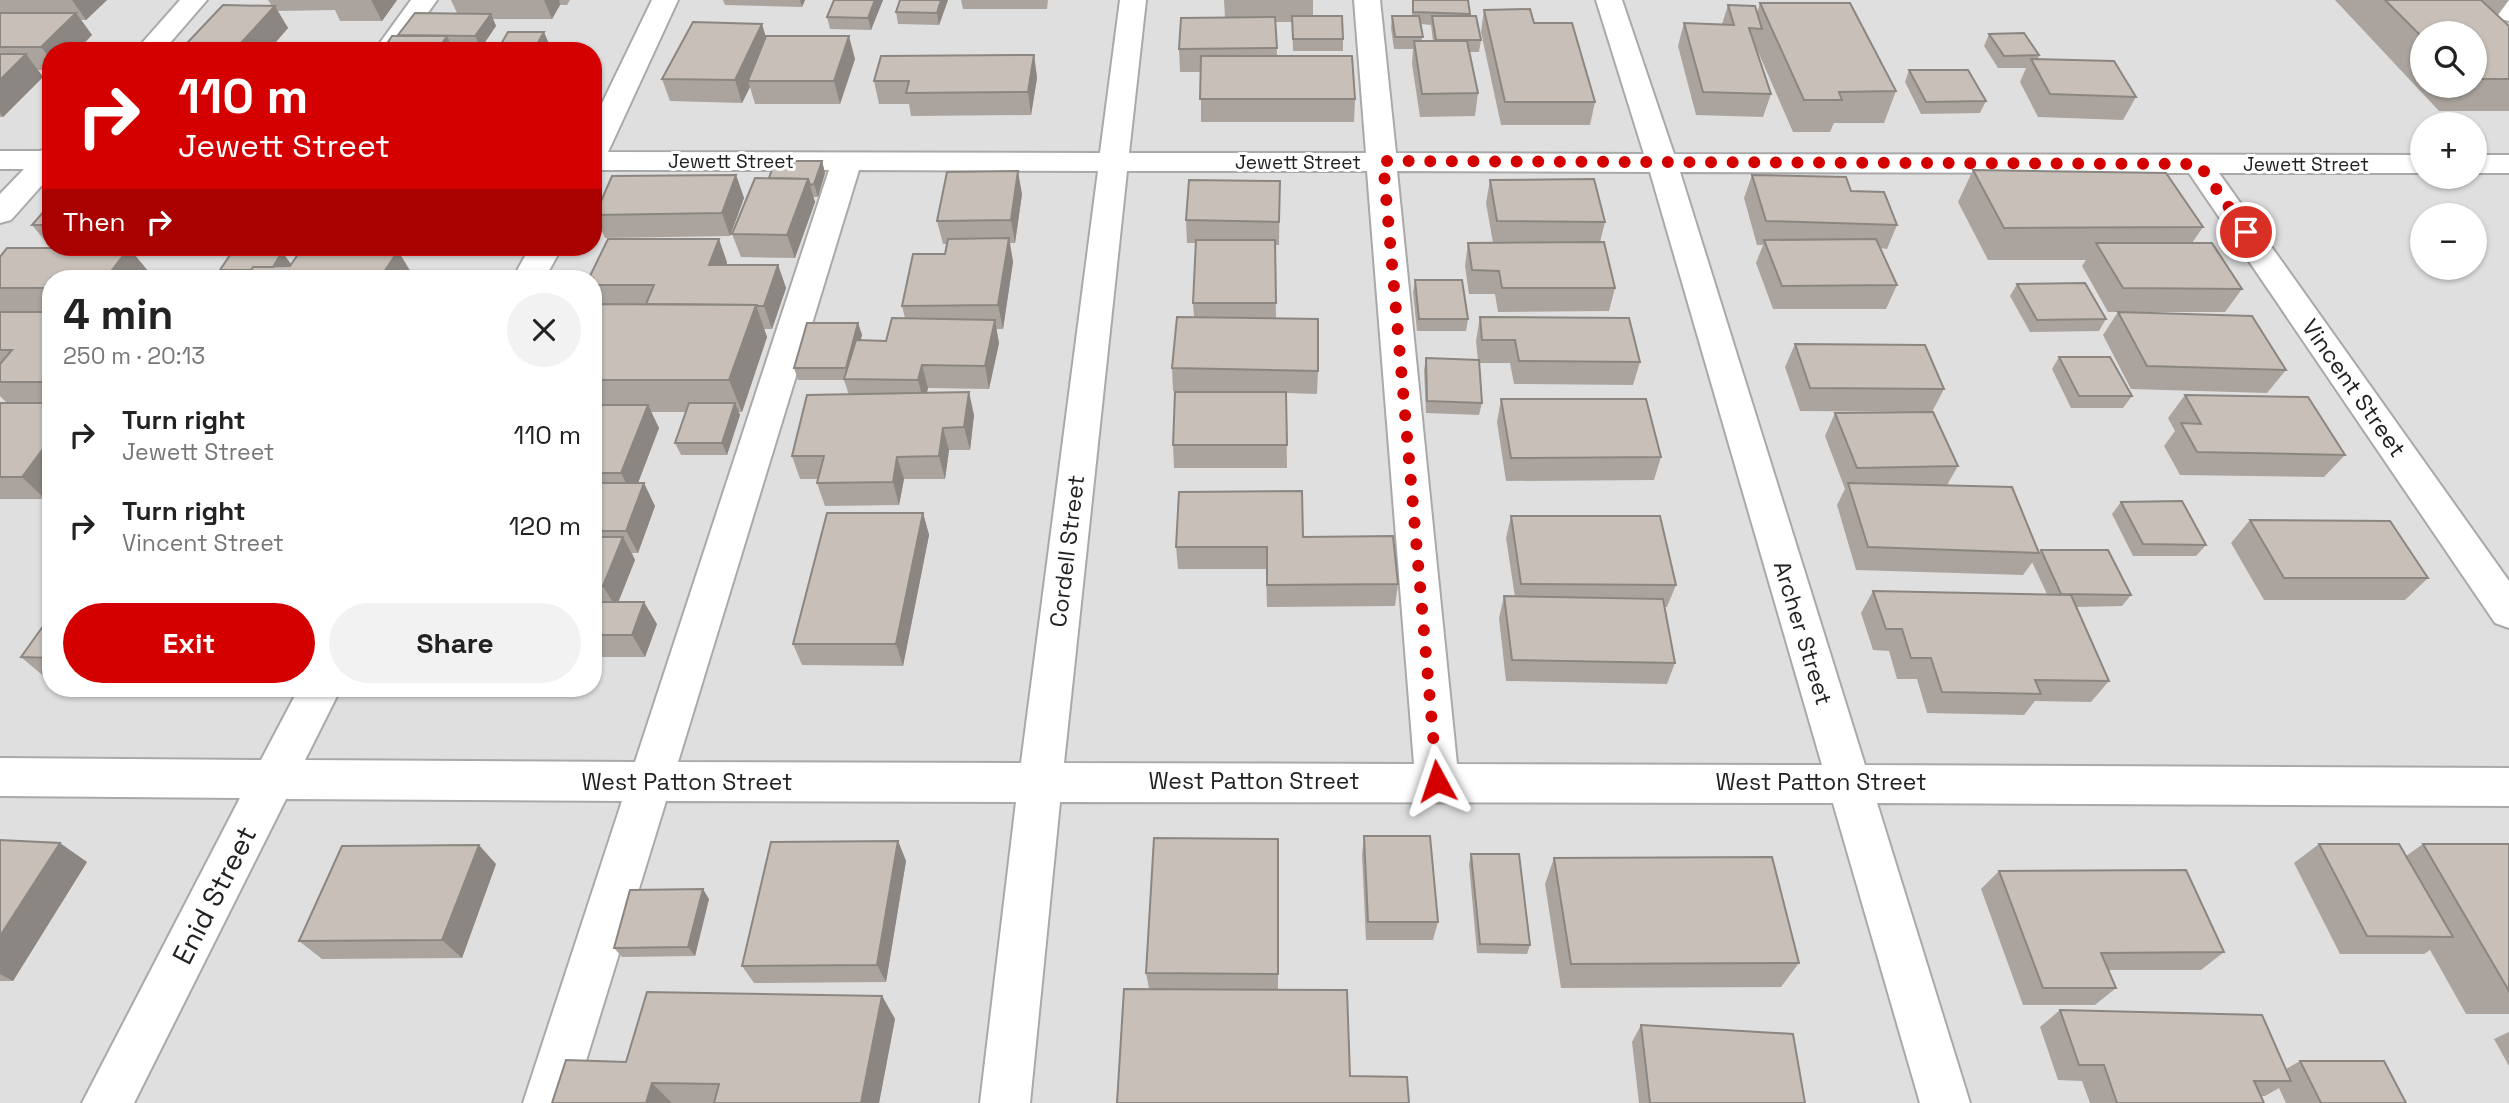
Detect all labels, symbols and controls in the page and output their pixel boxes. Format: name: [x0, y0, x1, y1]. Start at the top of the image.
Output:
map controls: [2410, 21, 2487, 280]
button: search: [2410, 21, 2487, 98]
text: 110 m: [178, 65, 308, 127]
icon: right: [63, 70, 154, 161]
button: +: [2410, 112, 2487, 189]
text: Jewett Street: [178, 126, 390, 166]
street label: Jewett Street: [668, 149, 794, 174]
street label: Jewett Street: [1235, 150, 1361, 175]
street label: Jewett Street: [2243, 152, 2369, 177]
pin: [2216, 202, 2276, 262]
icon: right: [140, 203, 178, 241]
button: −: [2410, 203, 2487, 280]
text: Then: [63, 205, 126, 239]
icon: arrive: [2227, 213, 2265, 251]
text: 4 min: [63, 288, 173, 341]
button: close: [507, 293, 581, 367]
street label: Vincent Street: [2295, 313, 2413, 463]
text: 250 m · 20:13: [63, 341, 205, 371]
text: Turn right: [122, 403, 246, 437]
icon: right: [63, 416, 101, 454]
text: 110 m: [514, 418, 581, 452]
text: Jewett Street: [122, 437, 274, 467]
street label: Cordell Street: [1043, 473, 1091, 629]
text: Turn right: [122, 494, 246, 528]
icon: right: [63, 507, 101, 545]
text: 120 m: [509, 509, 581, 543]
text: Vincent Street: [122, 528, 284, 558]
street label: Archer Street: [1767, 557, 1839, 709]
button: Exit: [63, 603, 315, 683]
button: Share: [329, 603, 581, 683]
position arrow: [1400, 744, 1474, 818]
street label: West Patton Street: [1148, 766, 1360, 796]
street label: West Patton Street: [581, 767, 793, 797]
street label: West Patton Street: [1715, 767, 1927, 797]
street label: Enid Street: [164, 820, 264, 970]

